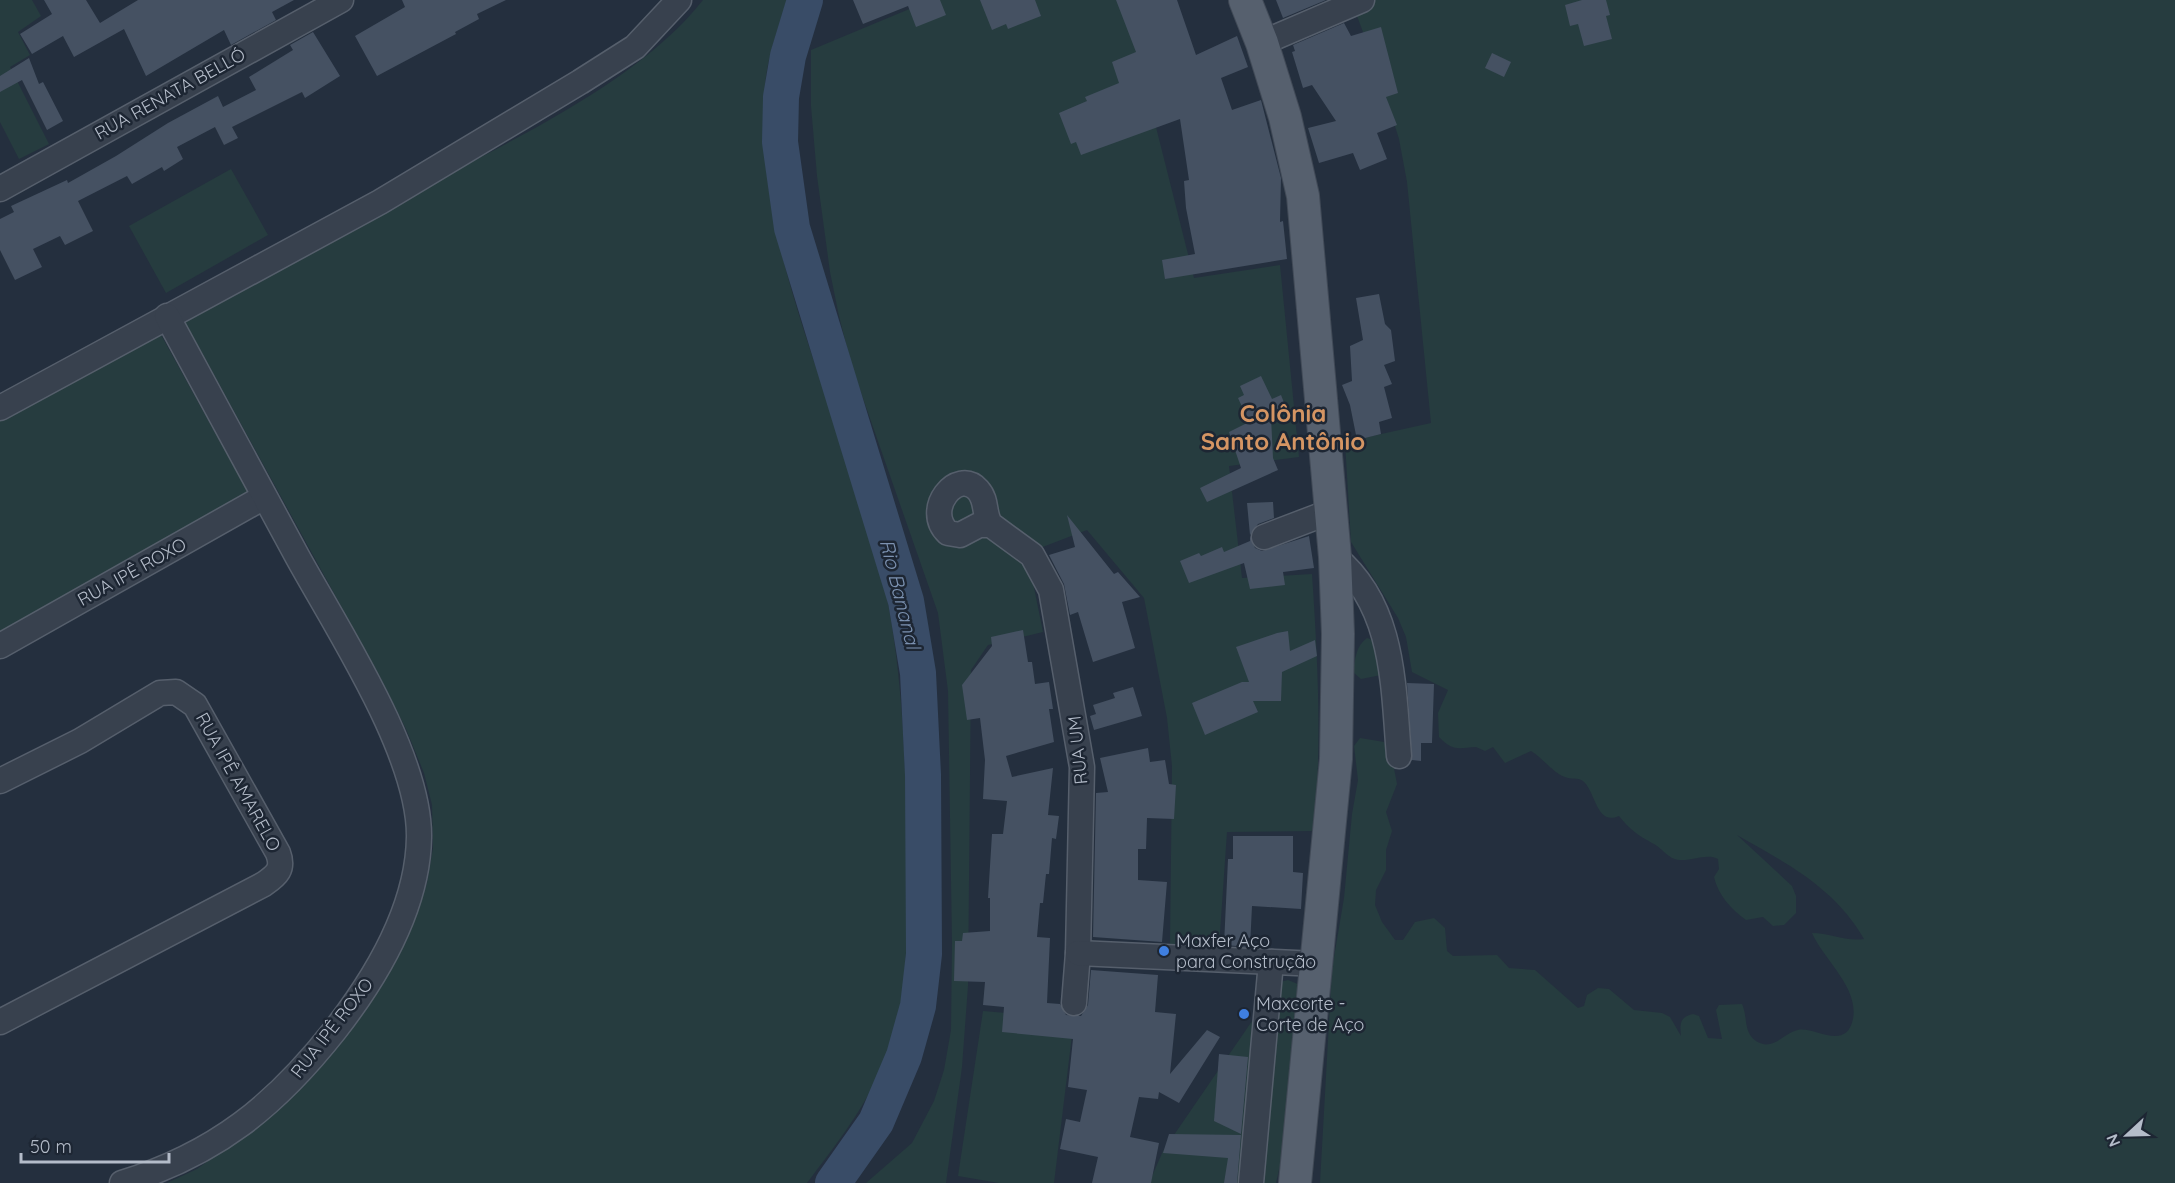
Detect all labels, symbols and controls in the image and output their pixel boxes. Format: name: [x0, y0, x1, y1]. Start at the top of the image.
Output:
street label: RUA RENATA BELLÓ: [90, 43, 249, 145]
district label: Colônia Santo Antônio: [1201, 398, 1365, 456]
street label: RUA IPÊ ROXO: [73, 532, 190, 611]
water label: Rio Bananal: [875, 536, 927, 654]
street label: RUA IPÊ AMARELO: [191, 708, 286, 855]
street label: RUA UM: [1062, 715, 1093, 786]
place label: Maxfer Aço para Construção: [1176, 929, 1316, 973]
marker: Maxfer Aço para Construção: [1157, 944, 1171, 958]
street label: RUA IPÊ ROXO: [285, 973, 378, 1082]
place label: Maxcorte - Corte de Aço: [1256, 992, 1365, 1036]
marker: Maxcorte - Corte de Aço: [1237, 1007, 1251, 1021]
north arrow: [2097, 1105, 2157, 1165]
scale bar: [21, 1126, 170, 1164]
text: N: [2102, 1131, 2125, 1150]
text: 50 m: [30, 1135, 72, 1158]

